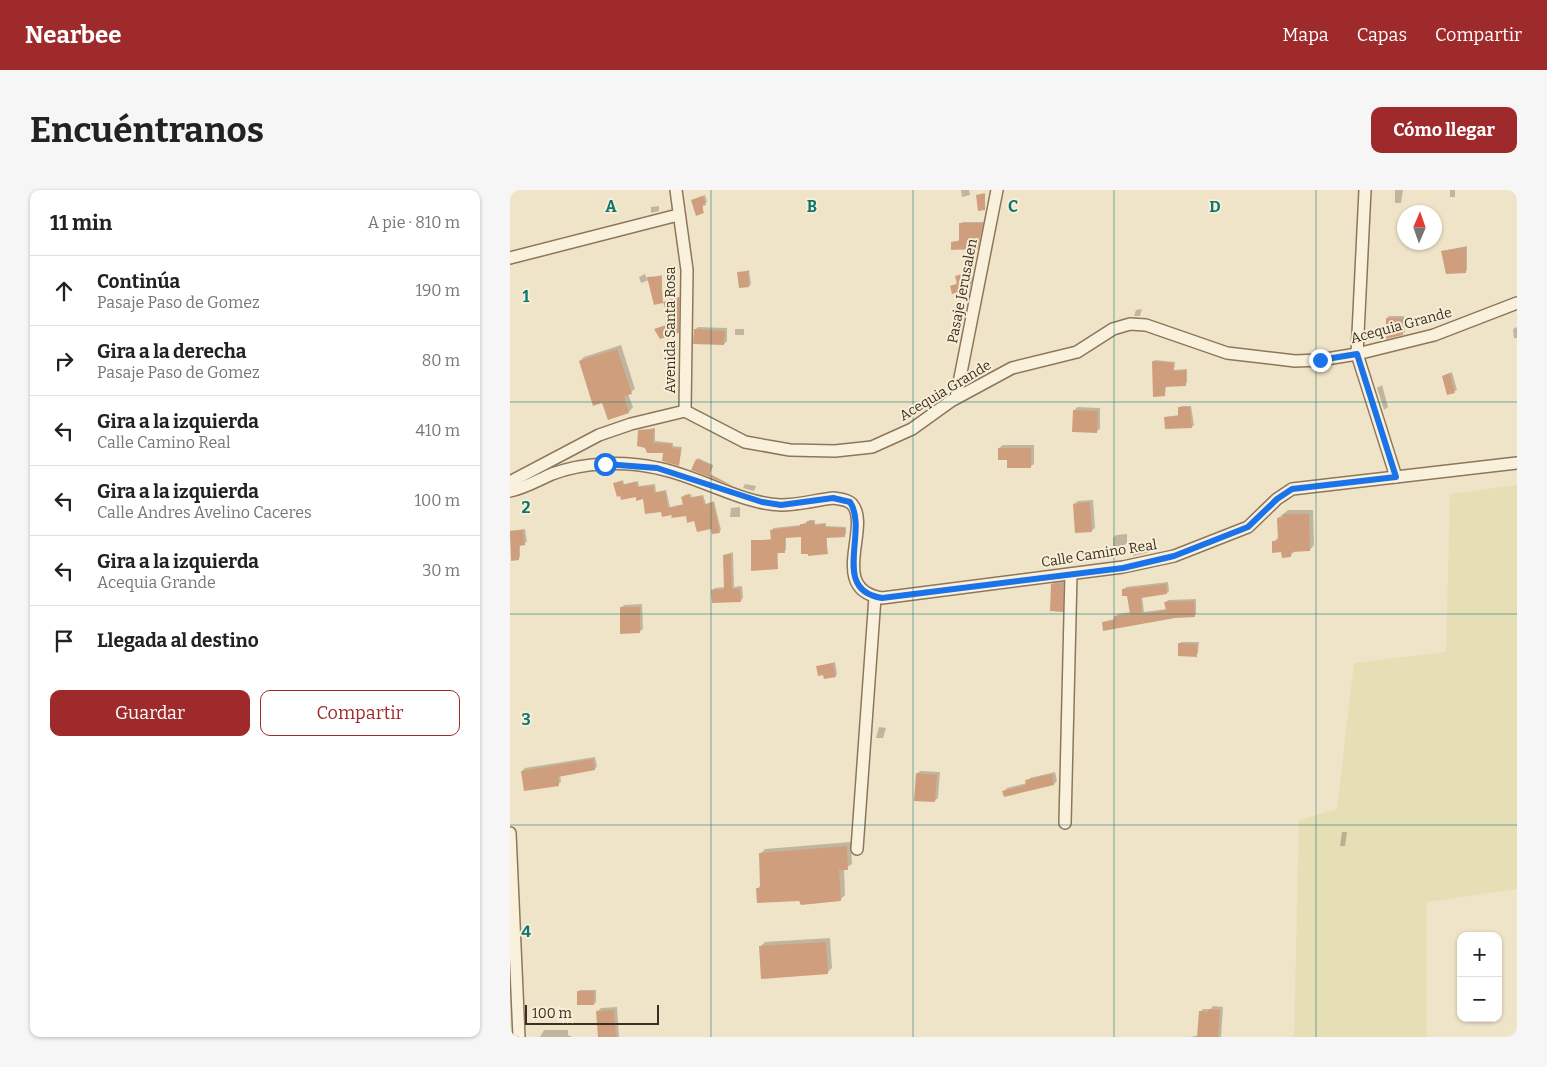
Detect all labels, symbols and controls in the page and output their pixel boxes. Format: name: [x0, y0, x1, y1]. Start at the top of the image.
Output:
text: Nearbee: [25, 21, 121, 49]
text: Mapa: [1283, 24, 1329, 46]
text: Capas: [1357, 24, 1407, 46]
text: Compartir: [1435, 24, 1522, 46]
button: Cómo llegar: [1371, 107, 1517, 153]
text: Encuéntranos: [30, 109, 264, 151]
text: A: [605, 197, 617, 216]
text: B: [807, 197, 817, 216]
text: C: [1008, 197, 1018, 216]
text: D: [1209, 197, 1221, 216]
north arrow: [1397, 205, 1442, 250]
text: 11 min: [50, 210, 112, 236]
text: A pie · 810 m: [368, 213, 460, 232]
street label: Pasaje Jerusalen: [944, 237, 981, 345]
street label: Avenida Santa Rosa: [662, 266, 679, 393]
text: Continúa: [97, 270, 180, 293]
icon: ahead: [50, 277, 78, 305]
text: 190 m: [415, 281, 460, 300]
text: 1: [523, 287, 530, 306]
text: Pasaje Paso de Gomez: [97, 293, 260, 312]
street label: Acequia Grande: [1349, 304, 1454, 347]
text: Gira a la derecha: [97, 340, 246, 363]
icon: right: [50, 347, 78, 375]
route end: [1309, 349, 1332, 372]
text: 80 m: [422, 351, 460, 370]
street label: Acequia Grande: [896, 356, 994, 425]
text: Pasaje Paso de Gomez: [97, 363, 260, 382]
text: Gira a la izquierda: [97, 410, 259, 433]
icon: left: [50, 417, 78, 445]
text: 410 m: [415, 421, 460, 440]
text: Calle Camino Real: [97, 433, 231, 452]
route start: [594, 453, 617, 476]
text: Gira a la izquierda: [97, 480, 259, 503]
icon: left: [50, 487, 78, 515]
text: 100 m: [415, 491, 460, 510]
text: 2: [521, 498, 531, 517]
text: Calle Andres Avelino Caceres: [97, 503, 312, 522]
street label: Calle Camino Real: [1040, 536, 1158, 571]
text: Gira a la izquierda: [97, 550, 259, 573]
icon: left: [50, 557, 78, 585]
text: 30 m: [422, 561, 460, 580]
text: Acequia Grande: [97, 573, 216, 592]
icon: arrive: [50, 627, 78, 655]
text: Llegada al destino: [97, 629, 259, 652]
button: Guardar: [50, 690, 250, 736]
button: Compartir: [260, 690, 460, 736]
text: 3: [521, 710, 531, 729]
text: 4: [521, 922, 531, 941]
map controls: [1457, 932, 1502, 1022]
button: +: [1457, 932, 1502, 977]
button: −: [1457, 977, 1502, 1022]
scale bar: [525, 1002, 659, 1025]
text: 100 m: [532, 1005, 572, 1022]

